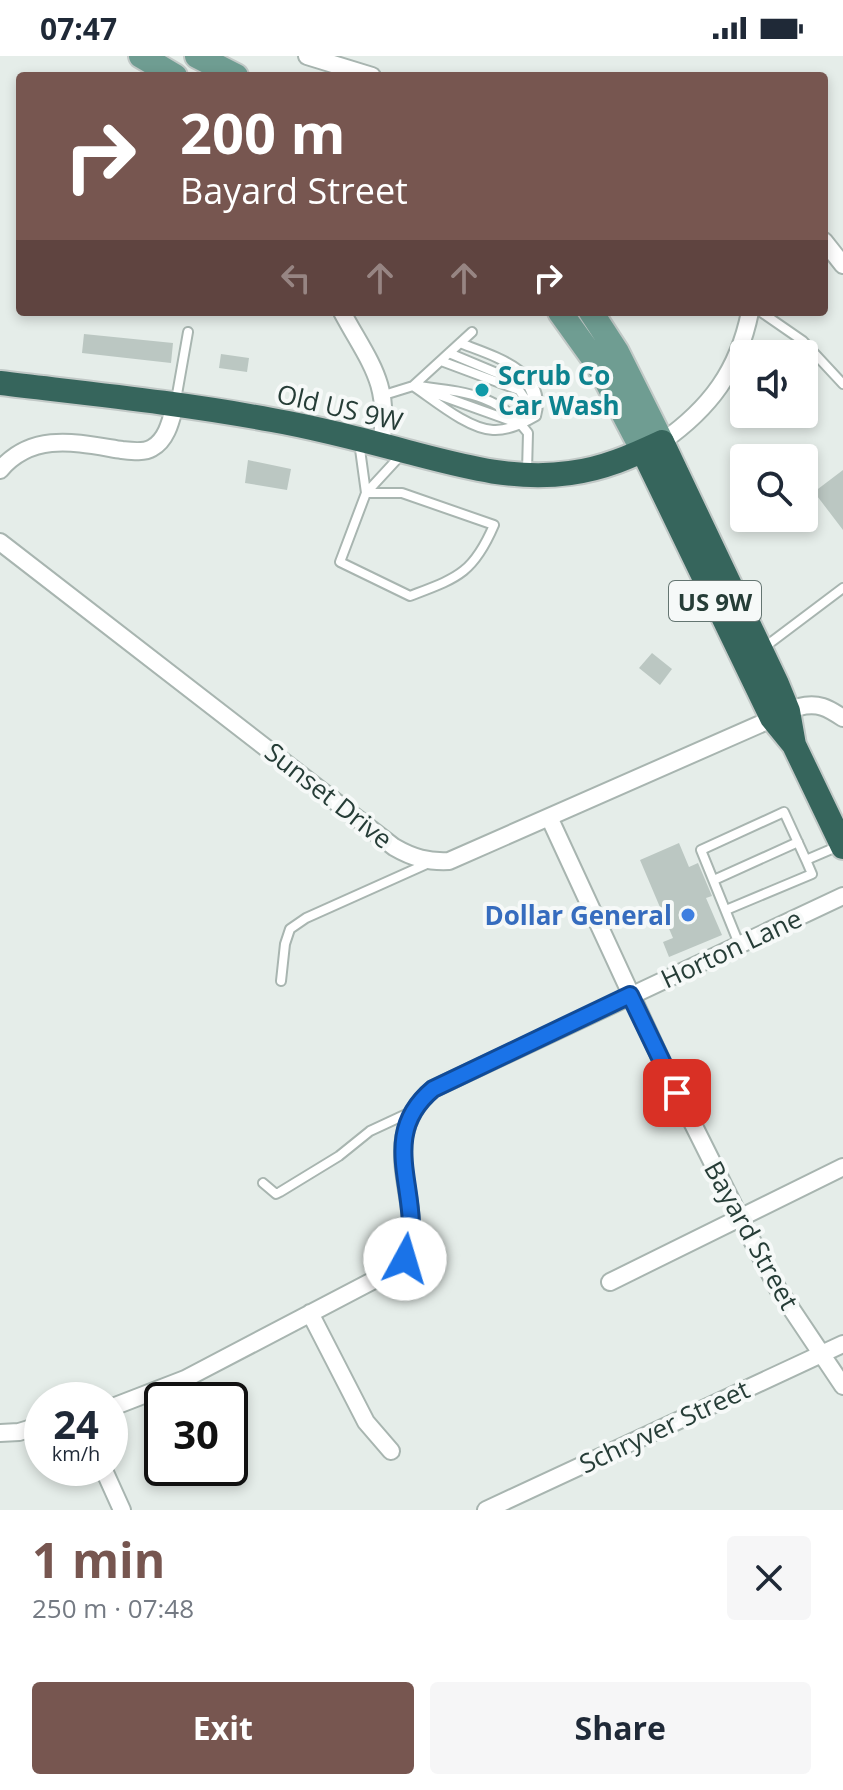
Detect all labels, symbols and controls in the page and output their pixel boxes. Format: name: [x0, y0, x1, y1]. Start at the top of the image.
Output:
text: 07:47: [40, 8, 117, 49]
text: 200 m: [180, 94, 346, 170]
icon: right: [48, 104, 152, 208]
text: Bayard Street: [180, 166, 408, 215]
icon: left: [274, 256, 318, 300]
icon: ahead: [358, 256, 402, 300]
icon: ahead: [442, 256, 486, 300]
icon: right: [526, 256, 570, 300]
map controls: [730, 340, 818, 532]
button: sound: [730, 340, 818, 428]
place label: Scrub Co Car Wash: [498, 357, 620, 423]
street label: Old US 9W: [273, 375, 407, 439]
marker: Scrub Co Car Wash: [473, 381, 491, 399]
button: search: [730, 444, 818, 532]
road number: US 9W: [669, 581, 761, 621]
street label: Sunset Drive: [258, 734, 400, 856]
place label: Dollar General: [484, 897, 672, 933]
street label: Horton Lane: [655, 900, 807, 996]
marker: Dollar General: [679, 906, 697, 924]
pin: [643, 1059, 711, 1127]
icon: arrive: [655, 1071, 699, 1115]
street label: Bayard Street: [696, 1154, 808, 1316]
position arrow: [363, 1217, 447, 1301]
street label: Schryver Street: [573, 1371, 755, 1481]
speed limit sign: 30: [144, 1382, 248, 1486]
text: 24: [53, 1396, 99, 1451]
text: km/h: [52, 1440, 100, 1467]
text: 1 min: [32, 1527, 165, 1592]
button: close: [727, 1536, 811, 1620]
text: 250 m · 07:48: [32, 1590, 194, 1626]
button: Exit: [32, 1682, 414, 1774]
button: Share: [430, 1682, 811, 1774]

